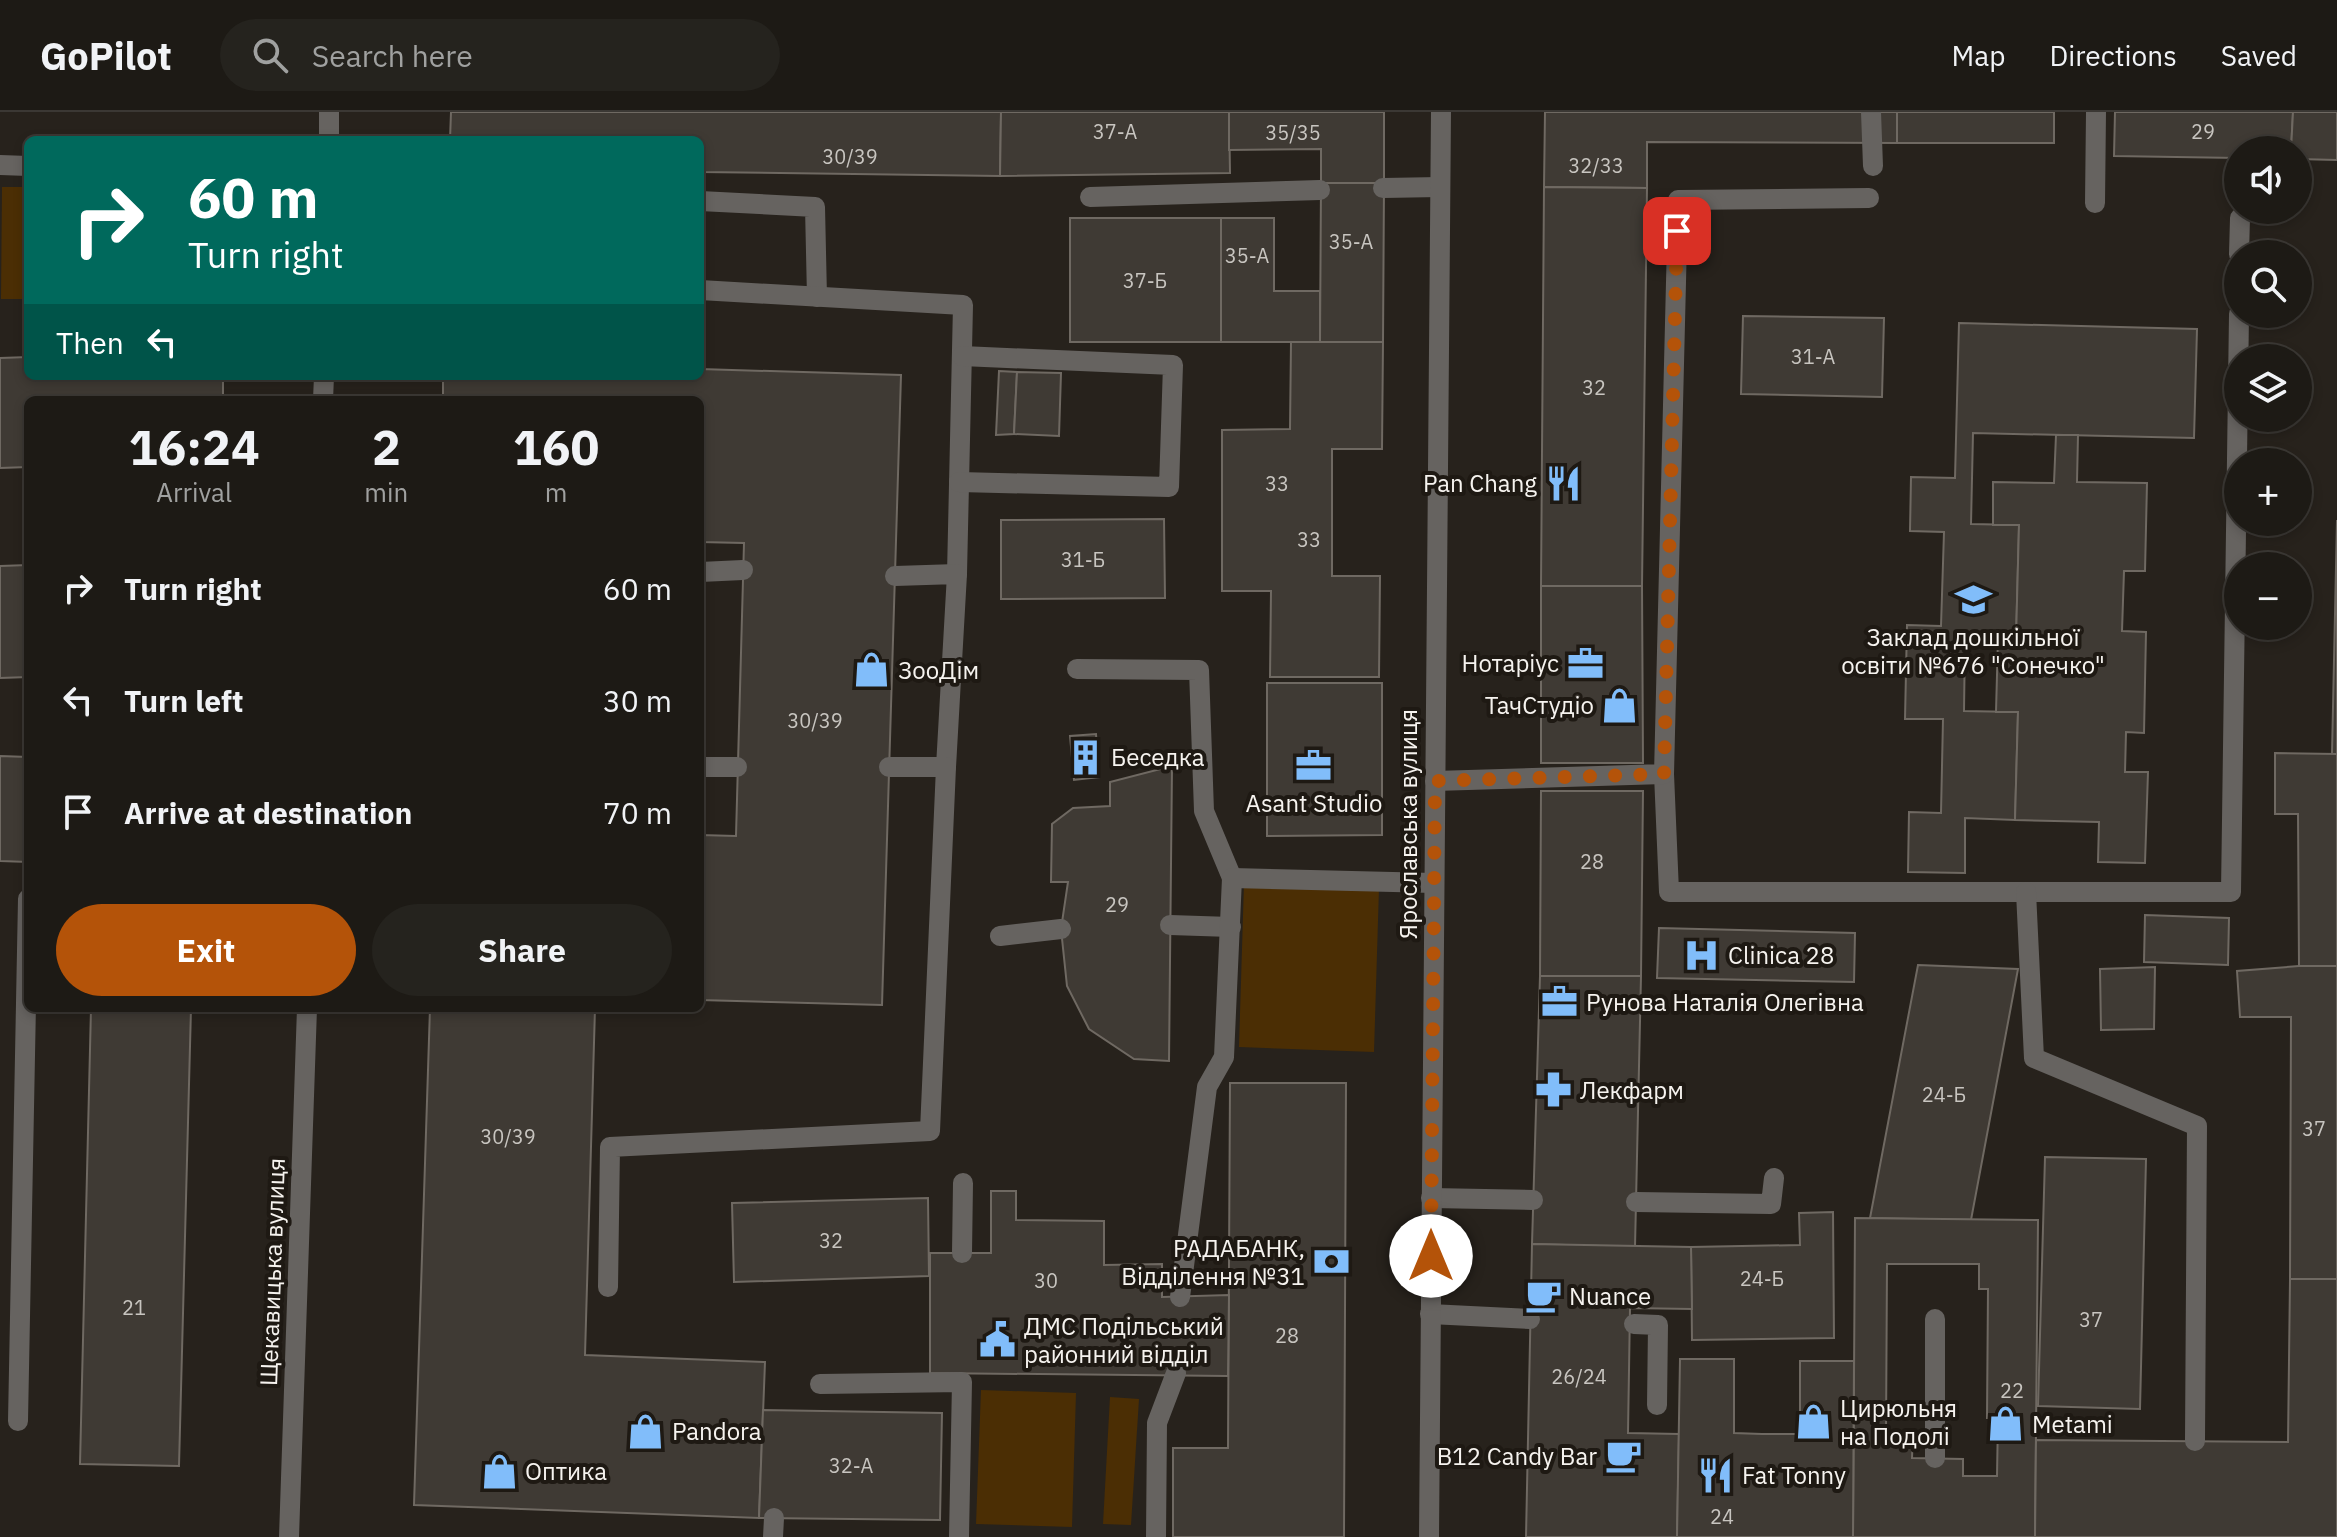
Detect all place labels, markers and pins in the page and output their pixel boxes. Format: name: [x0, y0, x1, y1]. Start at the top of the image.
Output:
pin: [1643, 197, 1711, 265]
restaurant icon: Pan Chang: [1544, 464, 1582, 502]
place label: Pan Chang: [1423, 467, 1537, 499]
school or university icon: Заклад дошкільної освіти №676 "Сонечко": [1954, 581, 1992, 619]
place label: Заклад дошкільної освіти №676 "Сонечко": [1841, 621, 2105, 681]
office icon: Нотаріус: [1566, 644, 1604, 682]
place label: Нотаріус: [1461, 647, 1559, 679]
shop icon: ЗооДім: [853, 651, 891, 689]
place label: ЗооДім: [898, 654, 979, 686]
shop icon: ТачСтудiо: [1601, 686, 1639, 724]
place label: ТачСтудiо: [1485, 689, 1594, 721]
building icon: Беседка: [1066, 738, 1104, 776]
place label: Беседка: [1111, 741, 1205, 773]
office icon: Asant Studio: [1295, 747, 1333, 785]
place label: Asant Studio: [1246, 787, 1382, 819]
hospital icon: Clinica 28: [1683, 936, 1721, 974]
place label: Clinica 28: [1728, 939, 1834, 971]
office icon: Рунова Наталія Олегівна: [1541, 983, 1579, 1021]
place label: Рунова Наталія Олегівна: [1586, 986, 1864, 1018]
pharmacy icon: Лекфарм: [1535, 1071, 1573, 1109]
place label: Лекфарм: [1580, 1074, 1684, 1106]
place label: РАДАБАНК, Відділення №31: [1121, 1232, 1305, 1292]
bank icon: РАДАБАНК, Відділення №31: [1312, 1243, 1350, 1281]
cafe icon: Nuance: [1524, 1277, 1562, 1315]
place label: Nuance: [1569, 1280, 1651, 1312]
place label: ДМС Подільський районний відділ: [1024, 1310, 1224, 1370]
public building icon: ДМС Подільський районний відділ: [979, 1321, 1017, 1359]
place label: Цирюльня на Подолі: [1840, 1392, 1957, 1452]
shop icon: Цирюльня на Подолі: [1795, 1403, 1833, 1441]
shop icon: Metami: [1987, 1405, 2025, 1443]
place label: Metami: [2032, 1408, 2113, 1440]
shop icon: Pandora: [627, 1412, 665, 1450]
place label: Pandora: [672, 1415, 762, 1447]
cafe icon: B12 Candy Bar: [1604, 1437, 1642, 1475]
place label: B12 Candy Bar: [1437, 1440, 1597, 1472]
shop icon: Оптика: [480, 1452, 518, 1490]
place label: Оптика: [525, 1455, 607, 1487]
restaurant icon: Fat Tonny: [1697, 1456, 1735, 1494]
place label: Fat Tonny: [1742, 1459, 1846, 1491]

